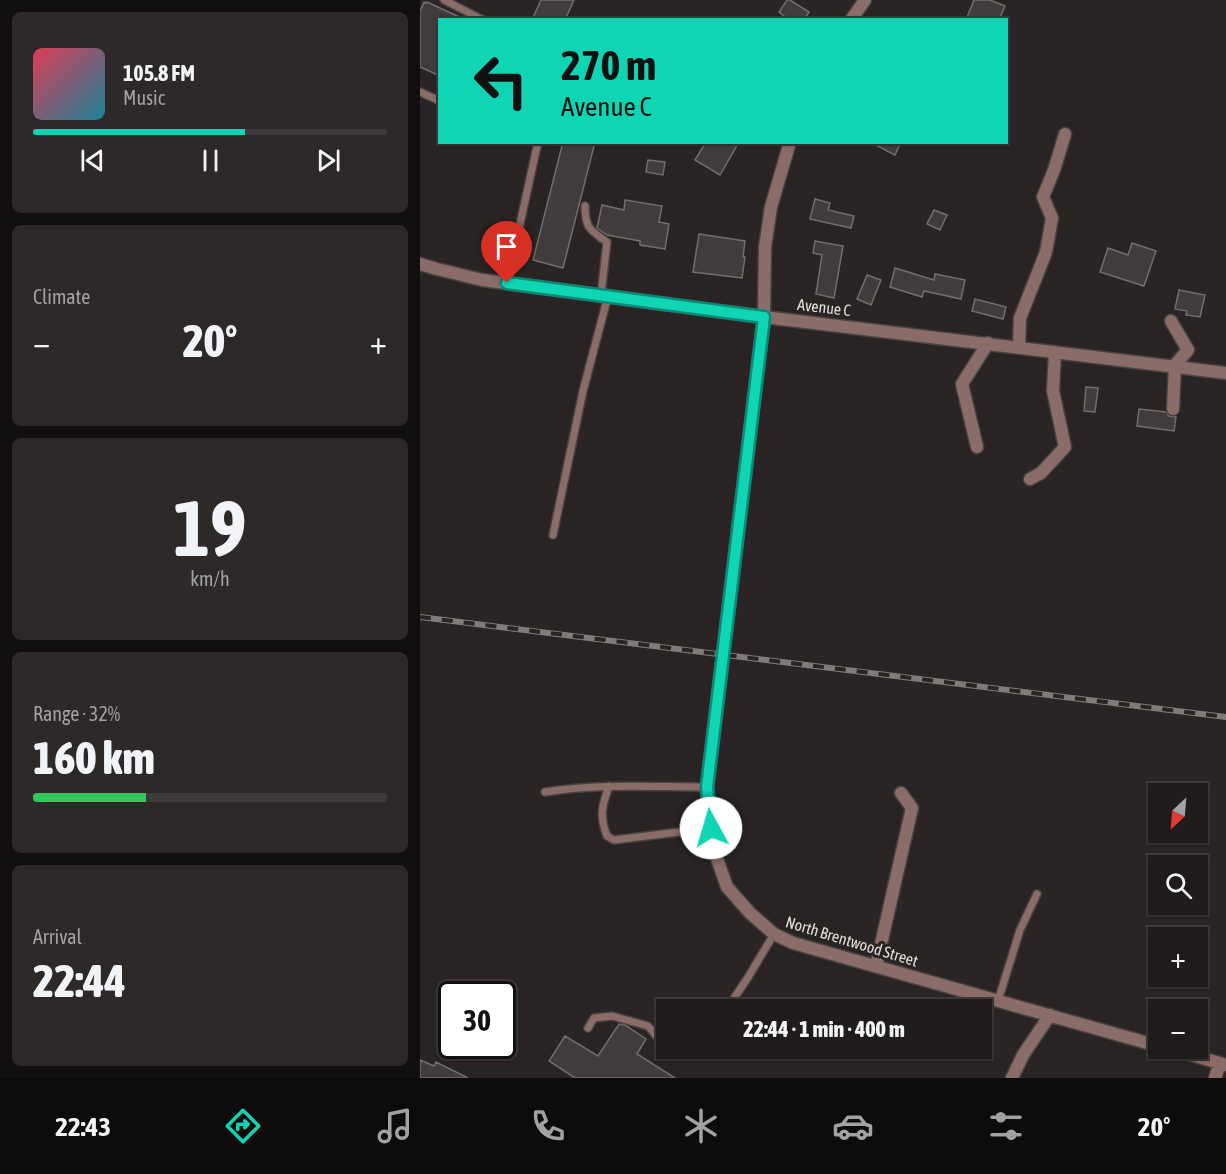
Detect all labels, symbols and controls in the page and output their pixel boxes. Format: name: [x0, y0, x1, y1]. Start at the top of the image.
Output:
text: 270 m: [561, 41, 656, 89]
icon: left: [462, 42, 540, 120]
text: 105.8 FM: [123, 60, 195, 86]
text: Music: [123, 86, 165, 109]
text: Avenue C: [561, 91, 652, 122]
icon: previous: [76, 144, 109, 177]
icon: pause: [194, 144, 227, 177]
icon: next: [312, 144, 345, 177]
pin: [481, 221, 532, 283]
icon: arrive: [490, 230, 523, 263]
text: Climate: [33, 285, 90, 308]
street label: Avenue C: [796, 295, 852, 319]
text: 20°: [183, 315, 237, 367]
text: −: [33, 323, 50, 361]
text: +: [370, 323, 387, 361]
text: 19: [173, 483, 247, 573]
text: km/h: [190, 567, 230, 590]
text: Range · 32%: [33, 702, 120, 725]
text: 160 km: [33, 732, 155, 784]
north arrow: [1148, 783, 1208, 843]
map controls: [1148, 783, 1208, 1059]
position arrow: [679, 796, 743, 860]
button: search: [1148, 855, 1208, 915]
street label: North Brentwood Street: [784, 912, 921, 970]
text: Arrival: [33, 925, 82, 948]
button: +: [1148, 927, 1208, 987]
text: 22:44: [33, 955, 126, 1007]
speed limit sign: 30: [438, 981, 516, 1059]
button: −: [1148, 999, 1208, 1059]
text: 22:44 · 1 min · 400 m: [743, 1016, 905, 1042]
icon: directions: [222, 1105, 264, 1147]
icon: music: [374, 1105, 416, 1147]
icon: phone: [527, 1105, 569, 1147]
icon: climate: [680, 1105, 722, 1147]
icon: car: [832, 1105, 874, 1147]
icon: filters: [985, 1105, 1027, 1147]
text: 22:43: [55, 1111, 111, 1142]
text: 20°: [1138, 1111, 1171, 1142]

